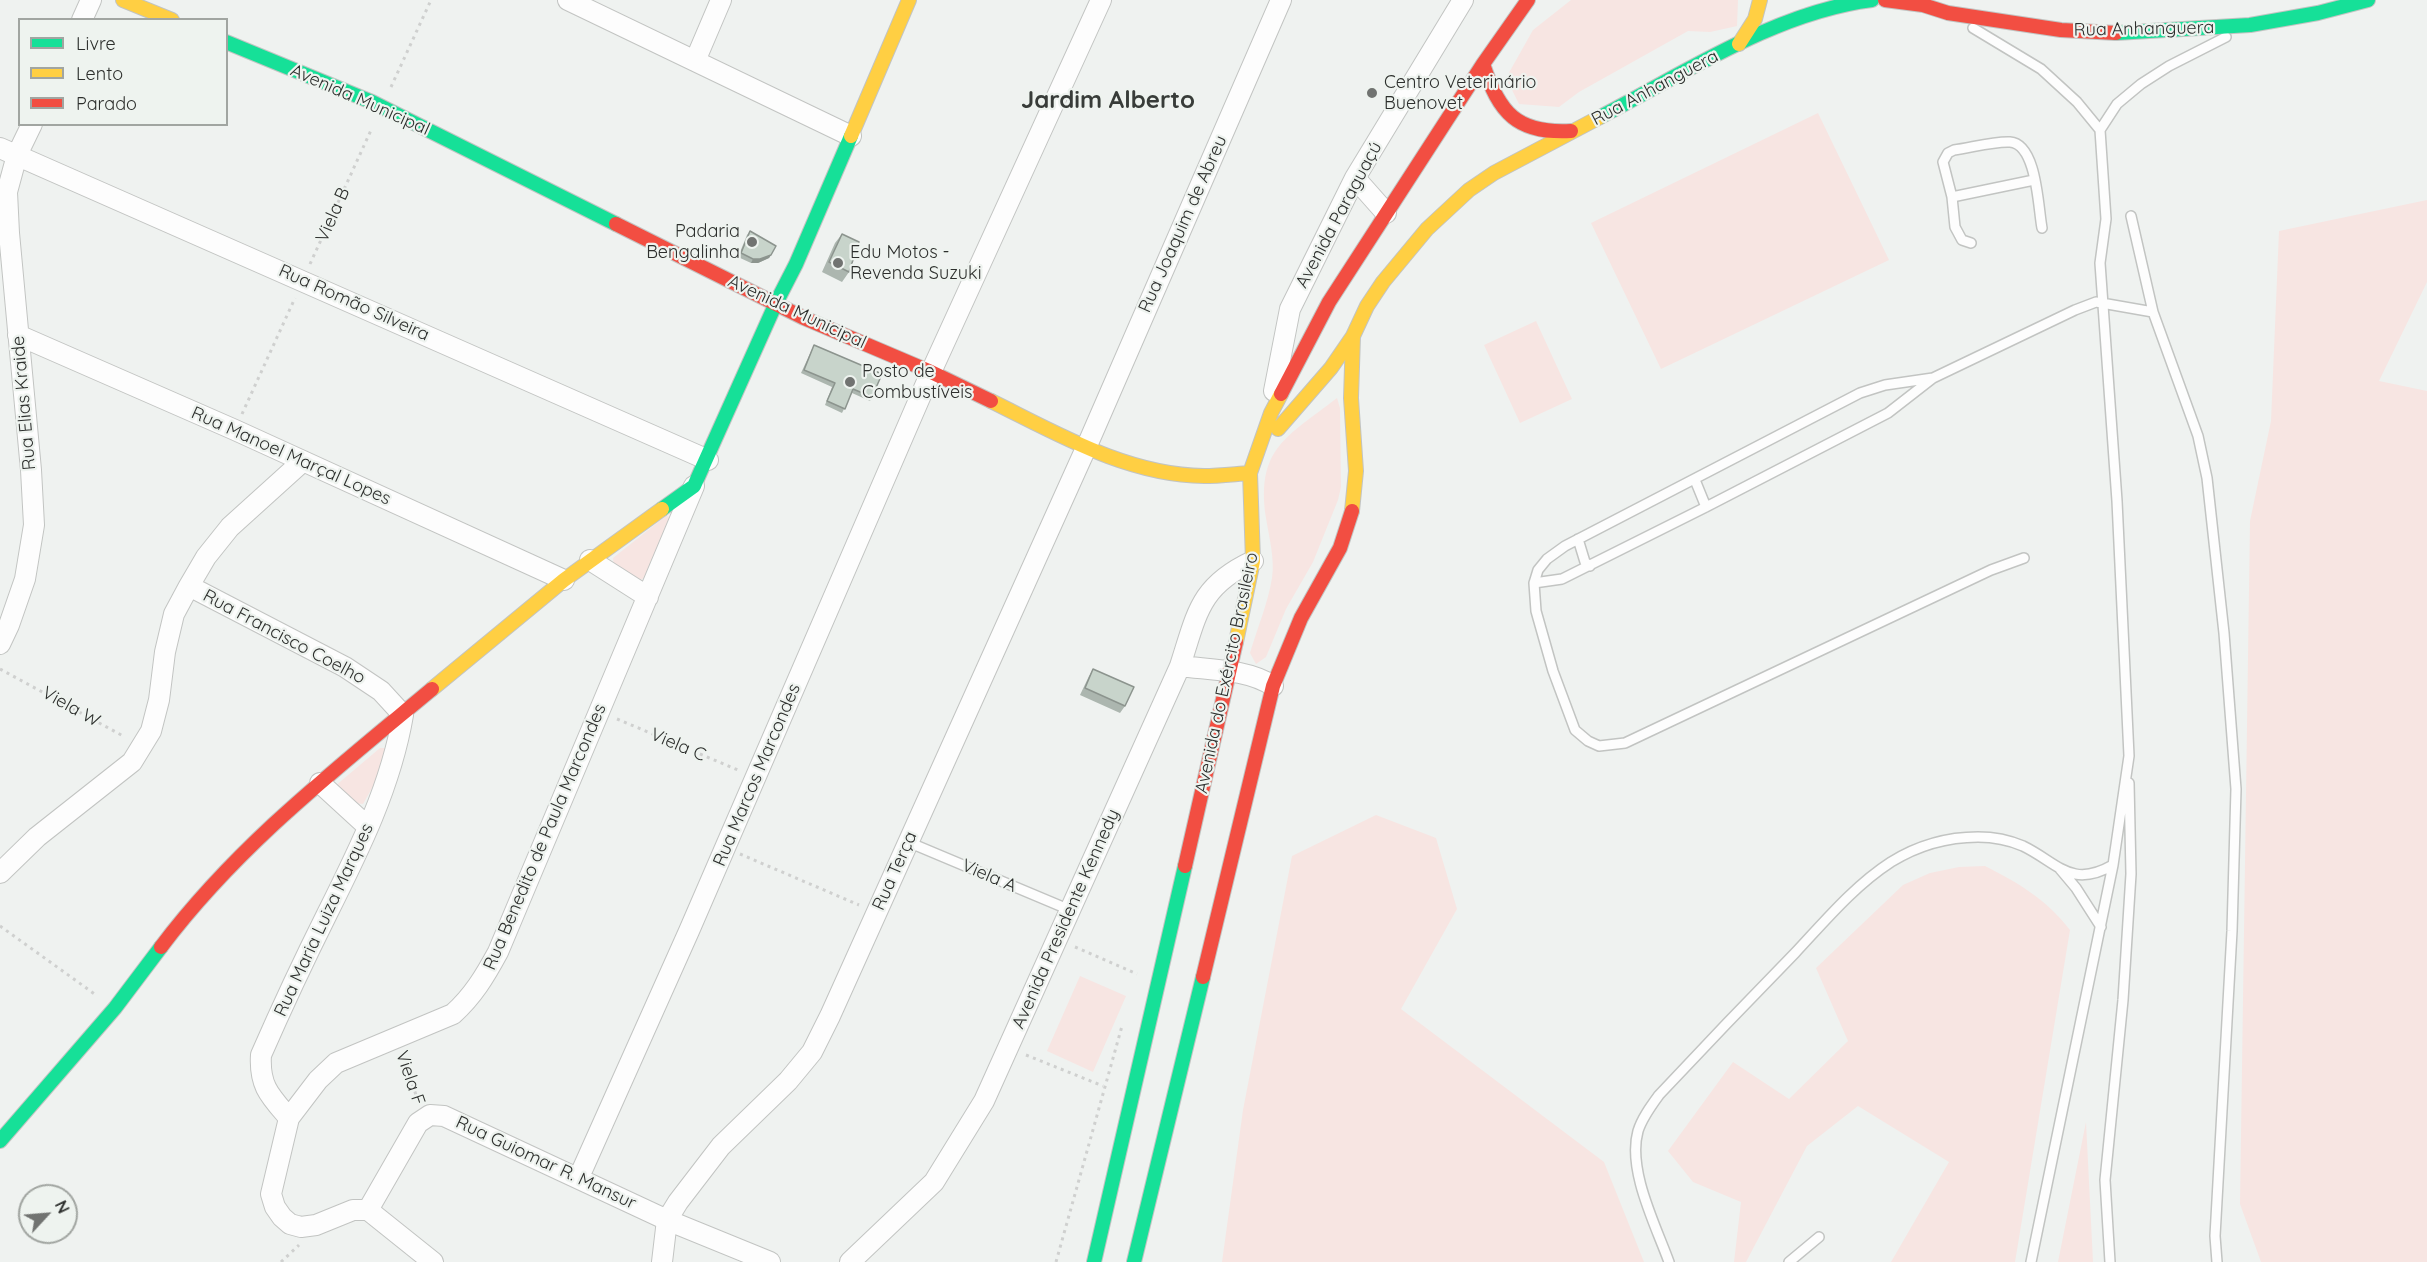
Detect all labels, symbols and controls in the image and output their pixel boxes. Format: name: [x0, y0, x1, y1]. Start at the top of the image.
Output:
street label: Rua Anhanguera: [2073, 17, 2215, 41]
legend: [18, 18, 228, 126]
text: Livre: [76, 32, 116, 55]
street label: Rua Anhanguera: [1588, 45, 1722, 131]
street label: Avenida Municipal: [287, 60, 433, 140]
text: Lento: [76, 62, 123, 85]
place label: Centro Veterinário Buenovet: [1384, 72, 1536, 115]
marker: Centro Veterinário Buenovet: [1365, 86, 1379, 100]
district label: Jardim Alberto: [1021, 87, 1195, 115]
text: Parado: [76, 92, 137, 115]
street label: Rua Joaquim de Abreu: [1134, 132, 1232, 316]
street label: Avenida Paraguaçú: [1291, 138, 1387, 292]
street label: Viela B: [311, 184, 355, 246]
place label: Padaria Bengalinha: [646, 221, 740, 264]
marker: Padaria Bengalinha: [745, 235, 759, 249]
place label: Edu Motos - Revenda Suzuki: [850, 242, 981, 284]
marker: Edu Motos - Revenda Suzuki: [831, 256, 845, 270]
street label: Rua Romão Silveira: [275, 260, 433, 346]
street label: Avenida Municipal: [724, 270, 870, 354]
street label: Rua Elias Kraide: [7, 335, 41, 471]
place label: Posto de Combustíveis: [862, 361, 972, 404]
marker: Posto de Combustíveis: [843, 375, 857, 389]
street label: Rua Manoel Marçal Lopes: [188, 402, 394, 510]
street label: Avenida do Exército Brasileiro: [1191, 551, 1263, 795]
street label: Rua Francisco Coelho: [199, 585, 369, 689]
street label: Rua Marcos Marcondes: [709, 680, 805, 870]
street label: Viela W: [38, 682, 104, 732]
street label: Rua Benedito de Paula Marcondes: [479, 701, 611, 973]
street label: Viela C: [647, 724, 709, 766]
street label: Avenida Presidente Kennedy: [1008, 806, 1124, 1032]
street label: Rua Maria Luiza Marques: [270, 820, 378, 1020]
street label: Rua Terça: [868, 828, 922, 914]
street label: Viela A: [958, 855, 1020, 897]
street label: Viela F: [391, 1048, 429, 1108]
street label: Rua Guiomar R. Mansur: [452, 1112, 640, 1214]
north arrow: [18, 1184, 78, 1244]
text: N: [51, 1197, 74, 1217]

